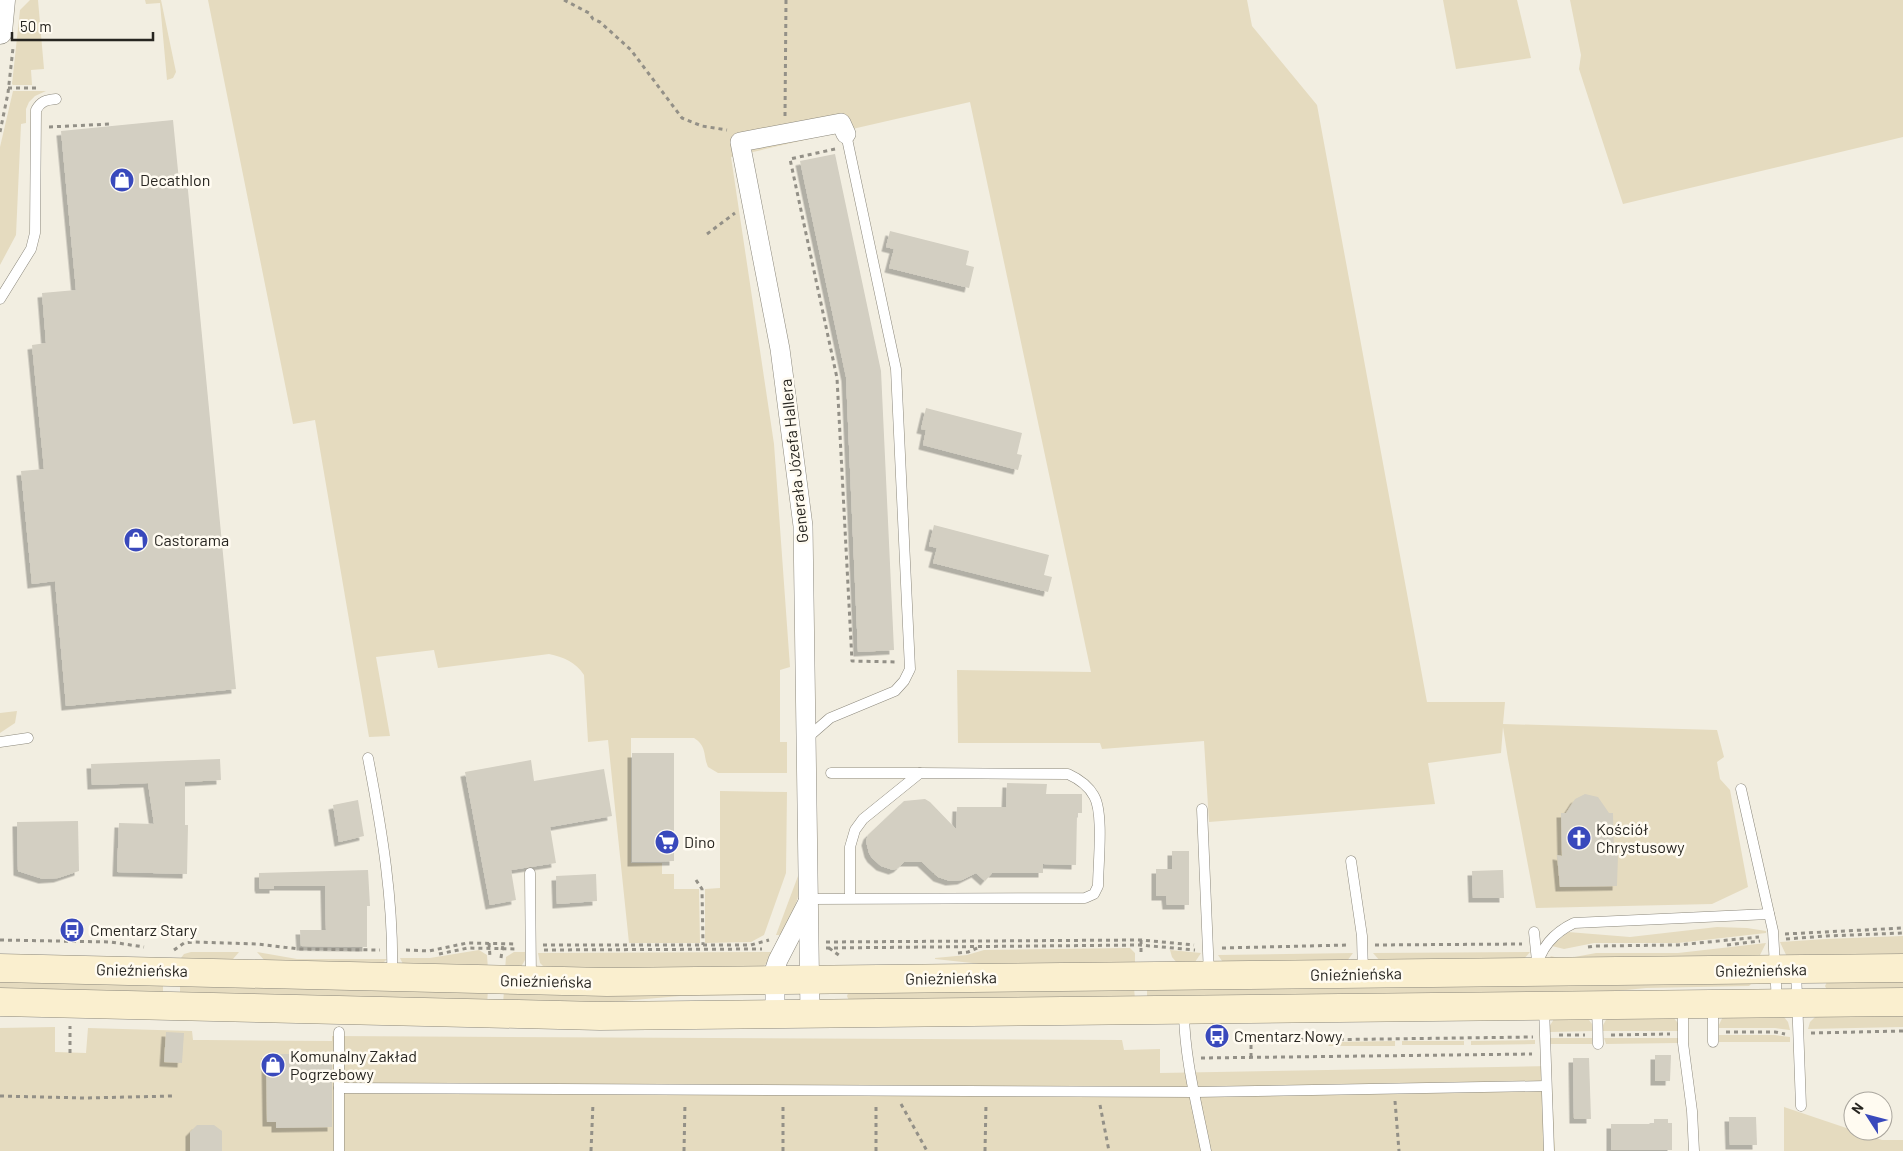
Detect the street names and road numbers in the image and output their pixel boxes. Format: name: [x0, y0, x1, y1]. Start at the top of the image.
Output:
street label: Generała Józefa Hallera: [775, 378, 812, 544]
street label: Gnieźnieńska: [96, 959, 188, 980]
street label: Gnieźnieńska: [1715, 959, 1807, 980]
street label: Gnieźnieńska: [1310, 963, 1402, 984]
street label: Gnieźnieńska: [905, 967, 997, 988]
street label: Gnieźnieńska: [500, 970, 592, 991]

